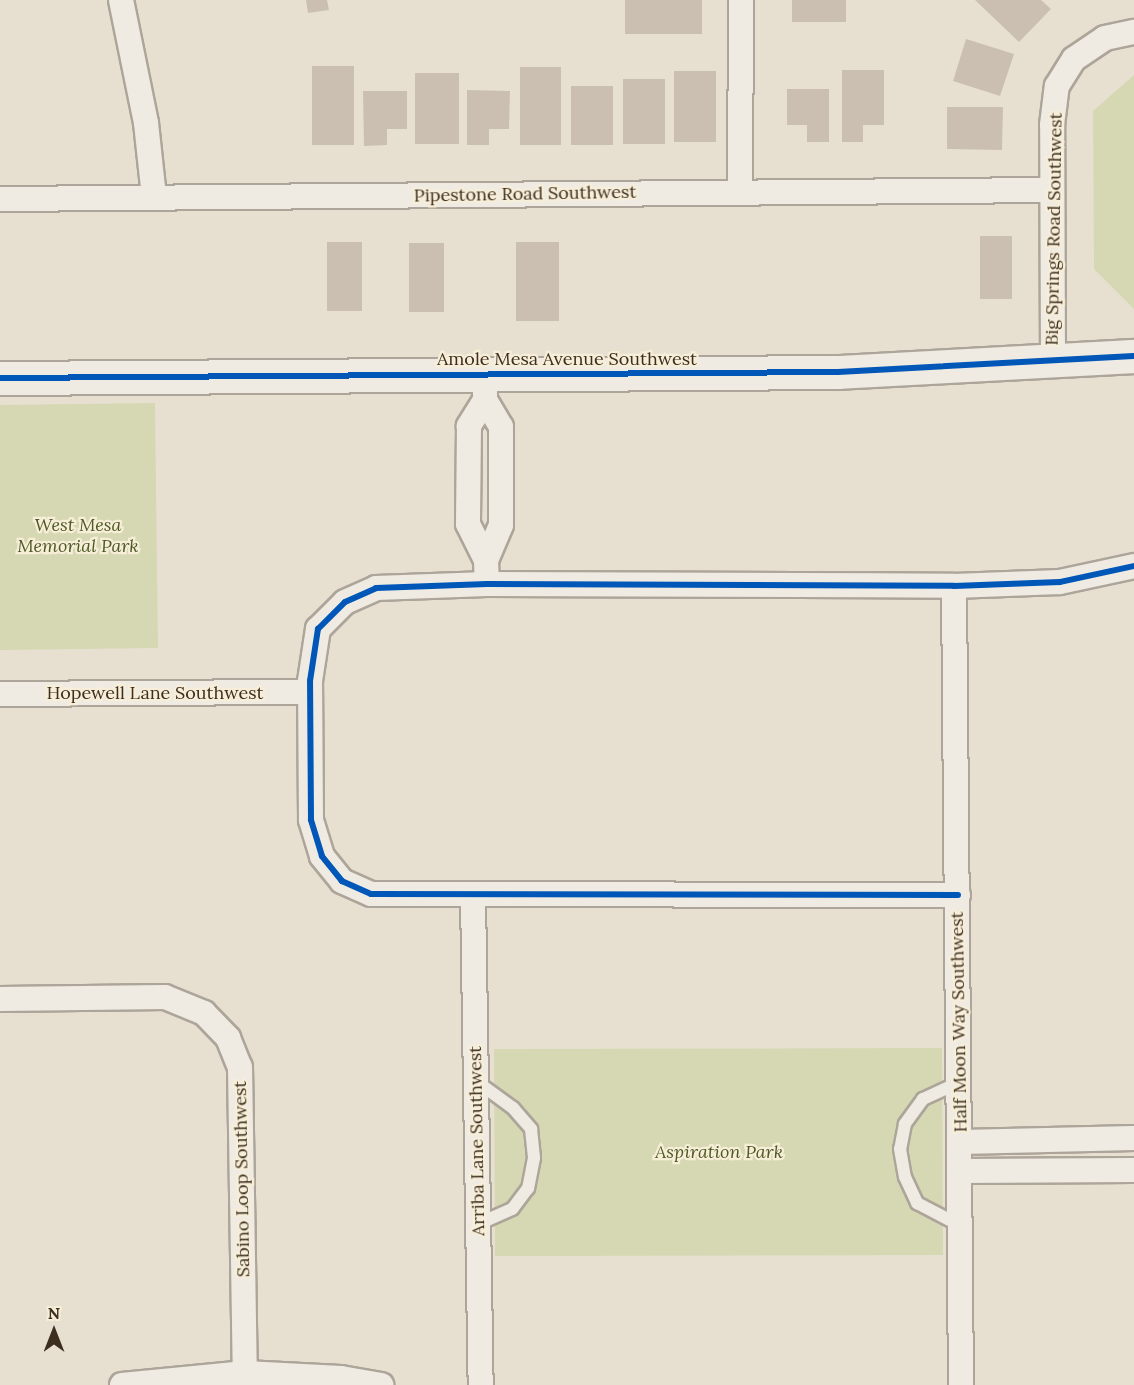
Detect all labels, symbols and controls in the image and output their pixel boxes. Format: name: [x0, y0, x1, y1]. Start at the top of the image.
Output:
street label: Big Springs Road Southwest: [1041, 112, 1067, 346]
street label: Pipestone Road Southwest: [414, 181, 636, 207]
street label: Amole Mesa Avenue Southwest: [437, 348, 697, 370]
park label: West Mesa Memorial Park: [17, 515, 139, 558]
street label: Hopewell Lane Southwest: [47, 682, 263, 704]
street label: Half Moon Way Southwest: [946, 911, 972, 1133]
street label: Arriba Lane Southwest: [465, 1046, 489, 1236]
street label: Sabino Loop Southwest: [229, 1081, 255, 1277]
park label: Aspiration Park: [655, 1141, 783, 1163]
north arrow: [24, 1301, 84, 1361]
text: N: [48, 1303, 60, 1323]

